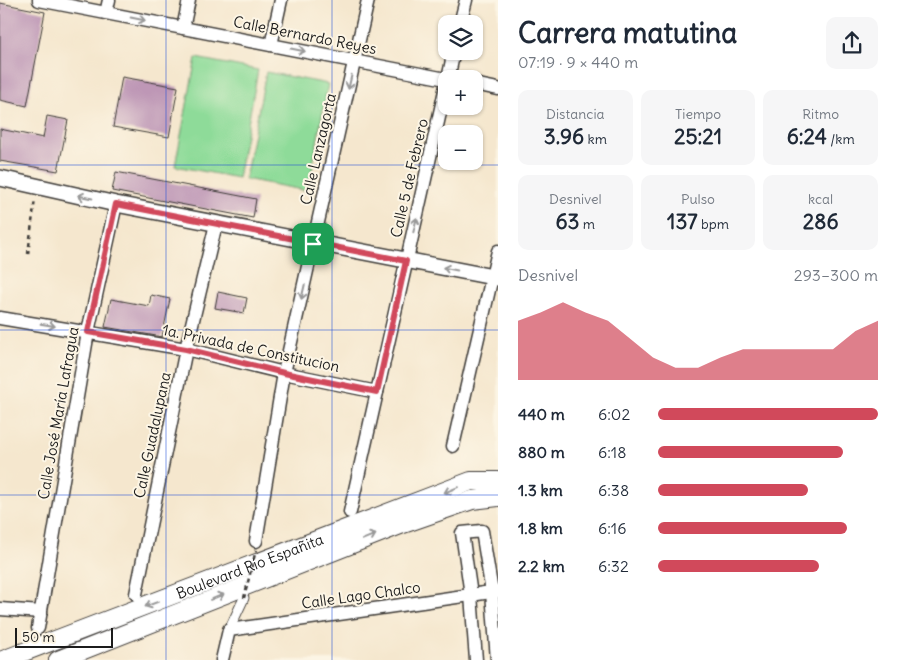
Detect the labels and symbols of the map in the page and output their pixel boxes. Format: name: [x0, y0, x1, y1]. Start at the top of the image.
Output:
street label: Calle Bernardo Reyes: [232, 12, 378, 58]
one-way arrow: [130, 15, 146, 25]
one-way arrow: [289, 46, 305, 55]
one-way arrow: [345, 73, 354, 89]
street label: Calle Lanzagorta: [296, 91, 340, 207]
street label: Calle 5 de Febrero: [386, 117, 432, 239]
one-way arrow: [77, 192, 93, 202]
one-way arrow: [411, 217, 420, 233]
pin: [292, 223, 334, 265]
one-way arrow: [443, 264, 459, 274]
one-way arrow: [297, 283, 307, 299]
street label: 1a. Privada de Constitucion: [161, 320, 342, 376]
one-way arrow: [40, 321, 56, 331]
street label: Calle José María Lafragua: [33, 325, 83, 501]
street label: Calle Guadalupana: [129, 370, 175, 500]
one-way arrow: [444, 485, 459, 495]
street label: Boulevard Río Españita: [173, 529, 326, 602]
one-way arrow: [361, 532, 376, 541]
street label: Calle Lago Chalco: [300, 577, 422, 613]
one-way arrow: [209, 592, 225, 601]
one-way arrow: [145, 600, 160, 609]
scale bar: [15, 625, 112, 648]

